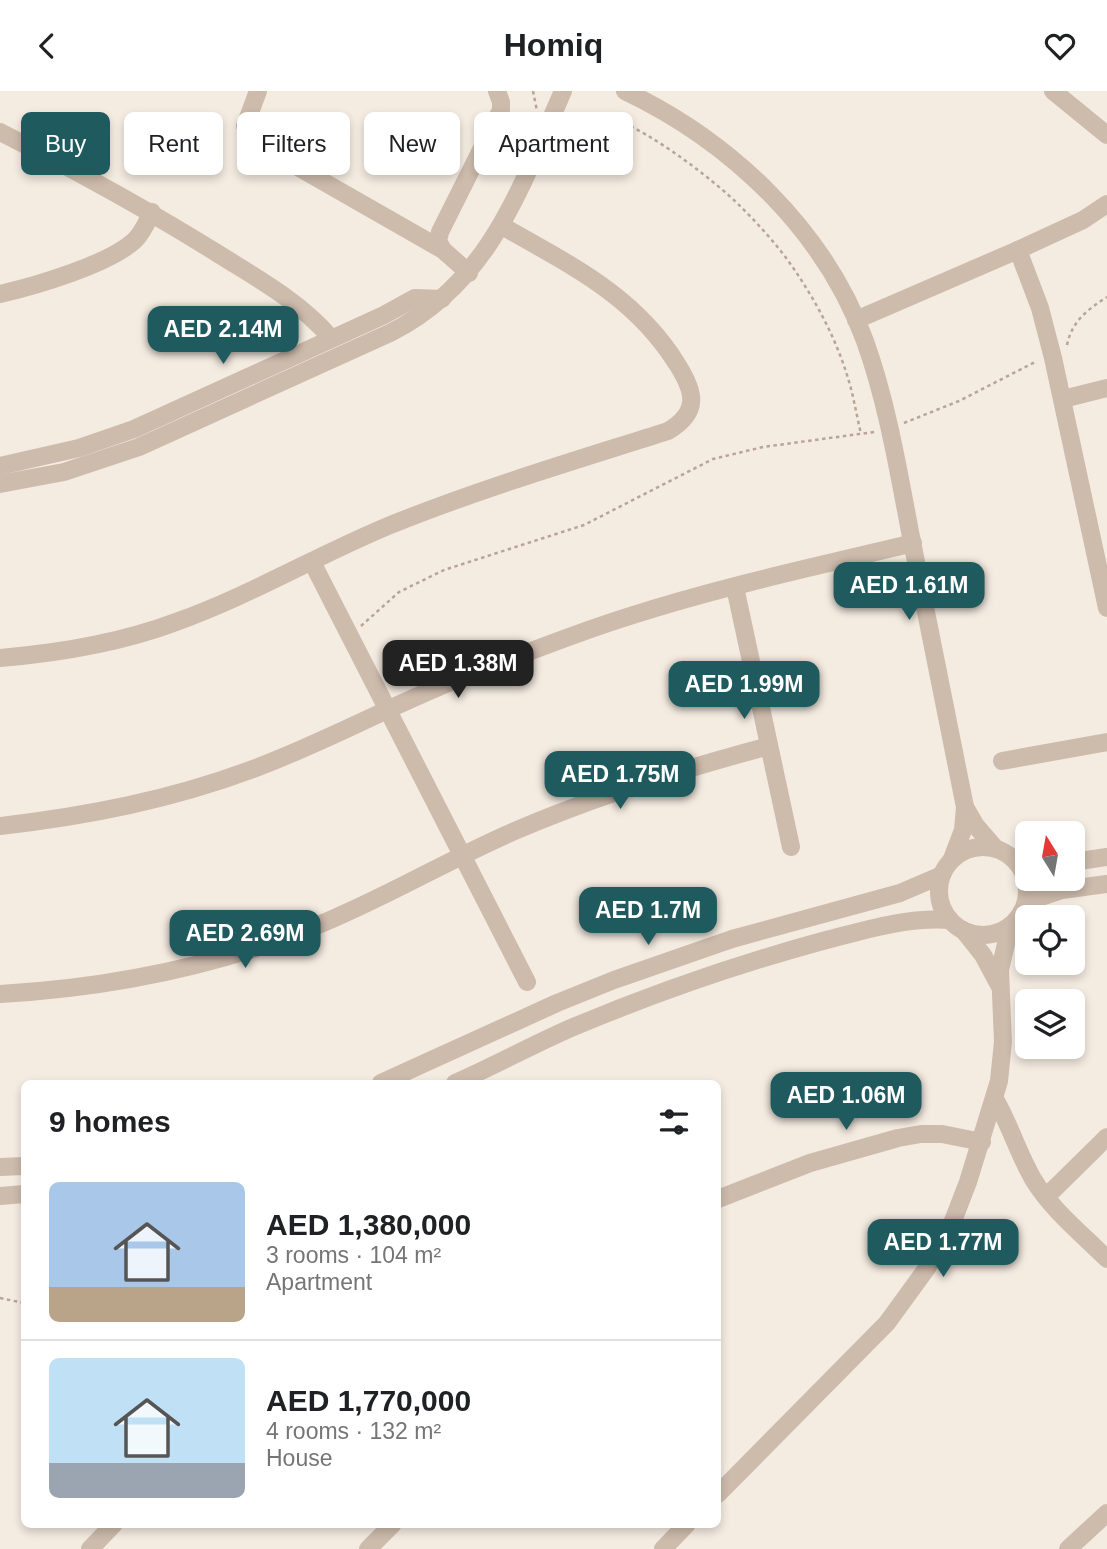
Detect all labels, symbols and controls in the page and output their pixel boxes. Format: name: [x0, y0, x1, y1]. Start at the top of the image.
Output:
icon: back: [28, 27, 66, 65]
text: Homiq: [504, 27, 603, 63]
icon: heart: [1041, 27, 1079, 65]
chip: Buy: [21, 112, 110, 175]
chip: Rent: [124, 112, 223, 175]
chip: Filters: [237, 112, 350, 175]
chip: New: [364, 112, 460, 175]
chip: Apartment: [474, 112, 633, 175]
pin: AED 2.14M: [143, 307, 303, 366]
text: AED 2.14M: [164, 316, 282, 342]
pin: AED 1.61M: [829, 563, 989, 622]
text: AED 1.61M: [850, 572, 968, 598]
pin: AED 1.38M: [378, 641, 538, 700]
text: AED 1.38M: [399, 650, 517, 676]
pin: AED 1.99M: [664, 661, 824, 721]
text: AED 1.99M: [685, 671, 803, 697]
pin: AED 1.75M: [540, 751, 700, 811]
text: AED 1.75M: [561, 761, 679, 787]
north arrow: [1015, 821, 1085, 891]
map controls: [1015, 821, 1085, 1059]
pin: AED 1.7M: [576, 887, 720, 947]
text: AED 1.7M: [595, 897, 701, 923]
button: locate: [1015, 905, 1085, 975]
pin: AED 2.69M: [165, 911, 325, 970]
text: AED 2.69M: [186, 920, 304, 946]
button: layers: [1015, 989, 1085, 1059]
pin: AED 1.06M: [766, 1073, 926, 1132]
text: AED 1.06M: [787, 1082, 905, 1108]
icon: filters: [655, 1103, 693, 1141]
text: 9 homes: [49, 1105, 171, 1138]
text: AED 1,380,000: [266, 1208, 471, 1241]
icon: home: [105, 1210, 189, 1294]
pin: AED 1.77M: [863, 1219, 1023, 1279]
text: AED 1.77M: [884, 1229, 1002, 1255]
text: 3 rooms · 104 m²: [266, 1242, 441, 1268]
text: Apartment: [266, 1269, 372, 1295]
text: AED 1,770,000: [266, 1384, 471, 1417]
icon: home: [105, 1386, 189, 1470]
text: 4 rooms · 132 m²: [266, 1418, 441, 1444]
text: House: [266, 1445, 332, 1471]

